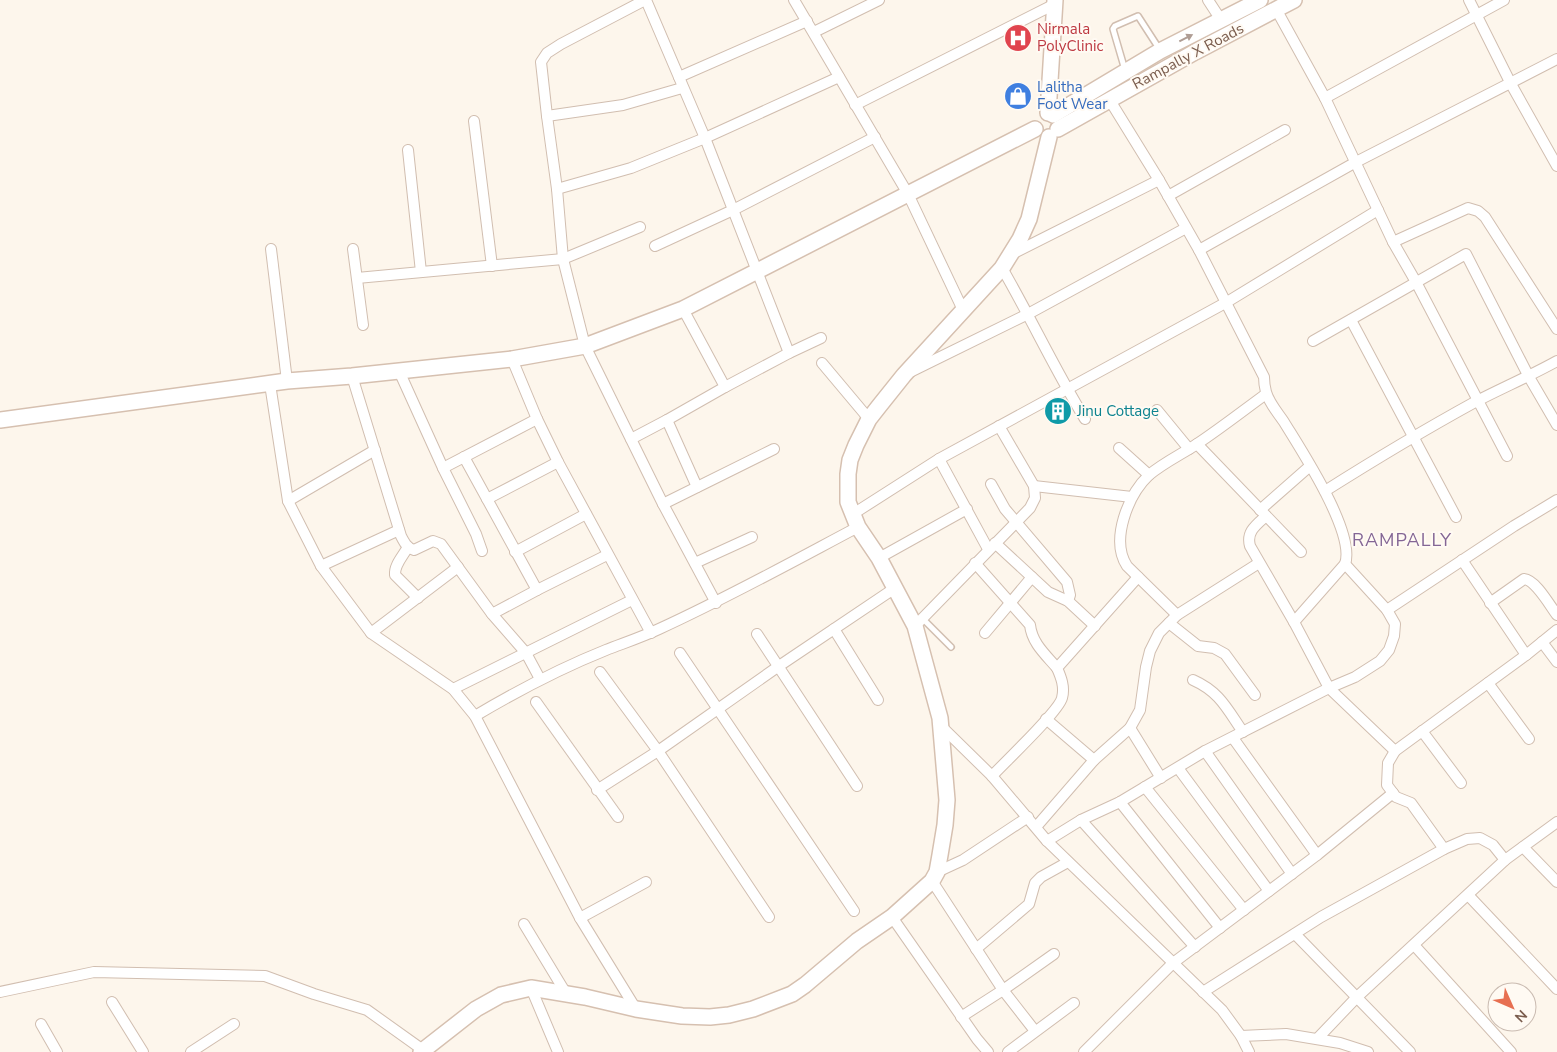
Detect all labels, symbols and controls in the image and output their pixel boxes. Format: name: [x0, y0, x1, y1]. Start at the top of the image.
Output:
street label: Rampally X Roads: [1129, 18, 1247, 94]
place label: Nirmala PolyClinic: [1037, 19, 1103, 56]
hospital icon: Nirmala PolyClinic: [1003, 23, 1033, 53]
one-way arrow: [1179, 34, 1193, 42]
place label: Lalitha Foot Wear: [1037, 77, 1108, 114]
shop icon: Lalitha Foot Wear: [1003, 81, 1033, 111]
building icon: Jinu Cottage: [1043, 396, 1073, 426]
place label: Jinu Cottage: [1076, 401, 1159, 421]
district label: RAMPALLY: [1352, 528, 1452, 552]
north arrow: [1487, 982, 1537, 1032]
text: N: [1510, 1005, 1531, 1026]

